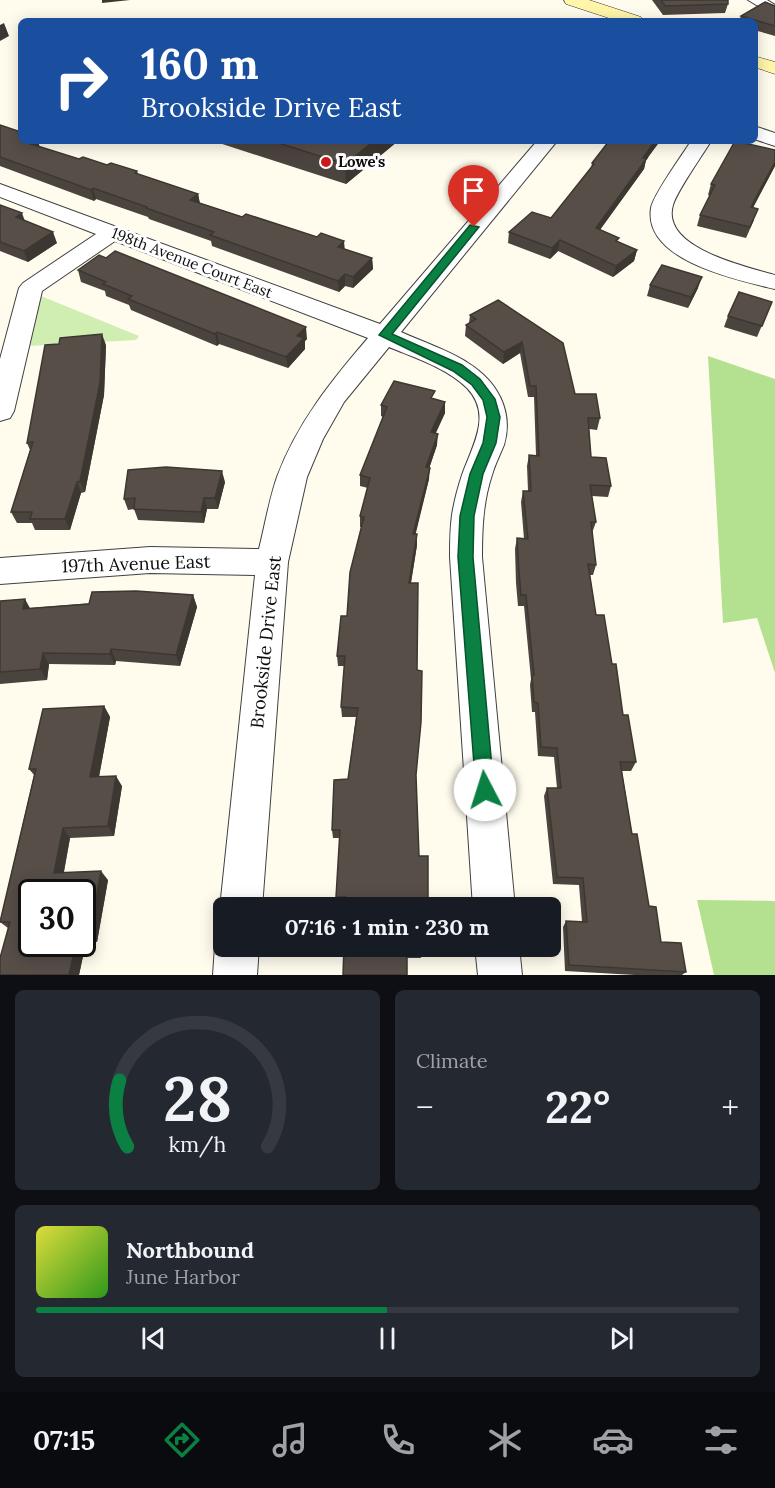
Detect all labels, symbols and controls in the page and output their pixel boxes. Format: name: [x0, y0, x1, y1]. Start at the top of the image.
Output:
text: 160 m: [141, 37, 259, 91]
icon: right: [42, 42, 120, 120]
text: Brookside Drive East: [141, 90, 401, 124]
place label: Lowe's: [338, 152, 385, 171]
marker: Lowe's: [319, 155, 333, 169]
pin: [448, 165, 499, 227]
icon: arrive: [457, 174, 490, 207]
street label: 198th Avenue Court East: [109, 223, 275, 302]
street label: 197th Avenue East: [61, 549, 211, 578]
street label: Brookside Drive East: [245, 554, 286, 729]
position arrow: [453, 758, 517, 822]
speed limit sign: 30: [18, 879, 96, 957]
text: 07:16 · 1 min · 230 m: [285, 913, 489, 941]
text: Climate: [416, 1048, 488, 1073]
text: 28: [163, 1058, 232, 1138]
text: 22°: [545, 1078, 610, 1135]
text: −: [416, 1086, 434, 1128]
text: +: [721, 1086, 739, 1128]
text: km/h: [169, 1130, 227, 1158]
text: Northbound: [126, 1236, 254, 1264]
text: June Harbor: [126, 1264, 240, 1289]
icon: previous: [137, 1322, 170, 1355]
icon: pause: [371, 1322, 404, 1355]
icon: next: [605, 1322, 638, 1355]
icon: directions: [161, 1419, 203, 1461]
icon: music: [269, 1419, 311, 1461]
icon: phone: [377, 1419, 419, 1461]
icon: climate: [484, 1419, 526, 1461]
icon: car: [592, 1419, 634, 1461]
icon: filters: [700, 1419, 742, 1461]
text: 07:15: [33, 1423, 95, 1457]

